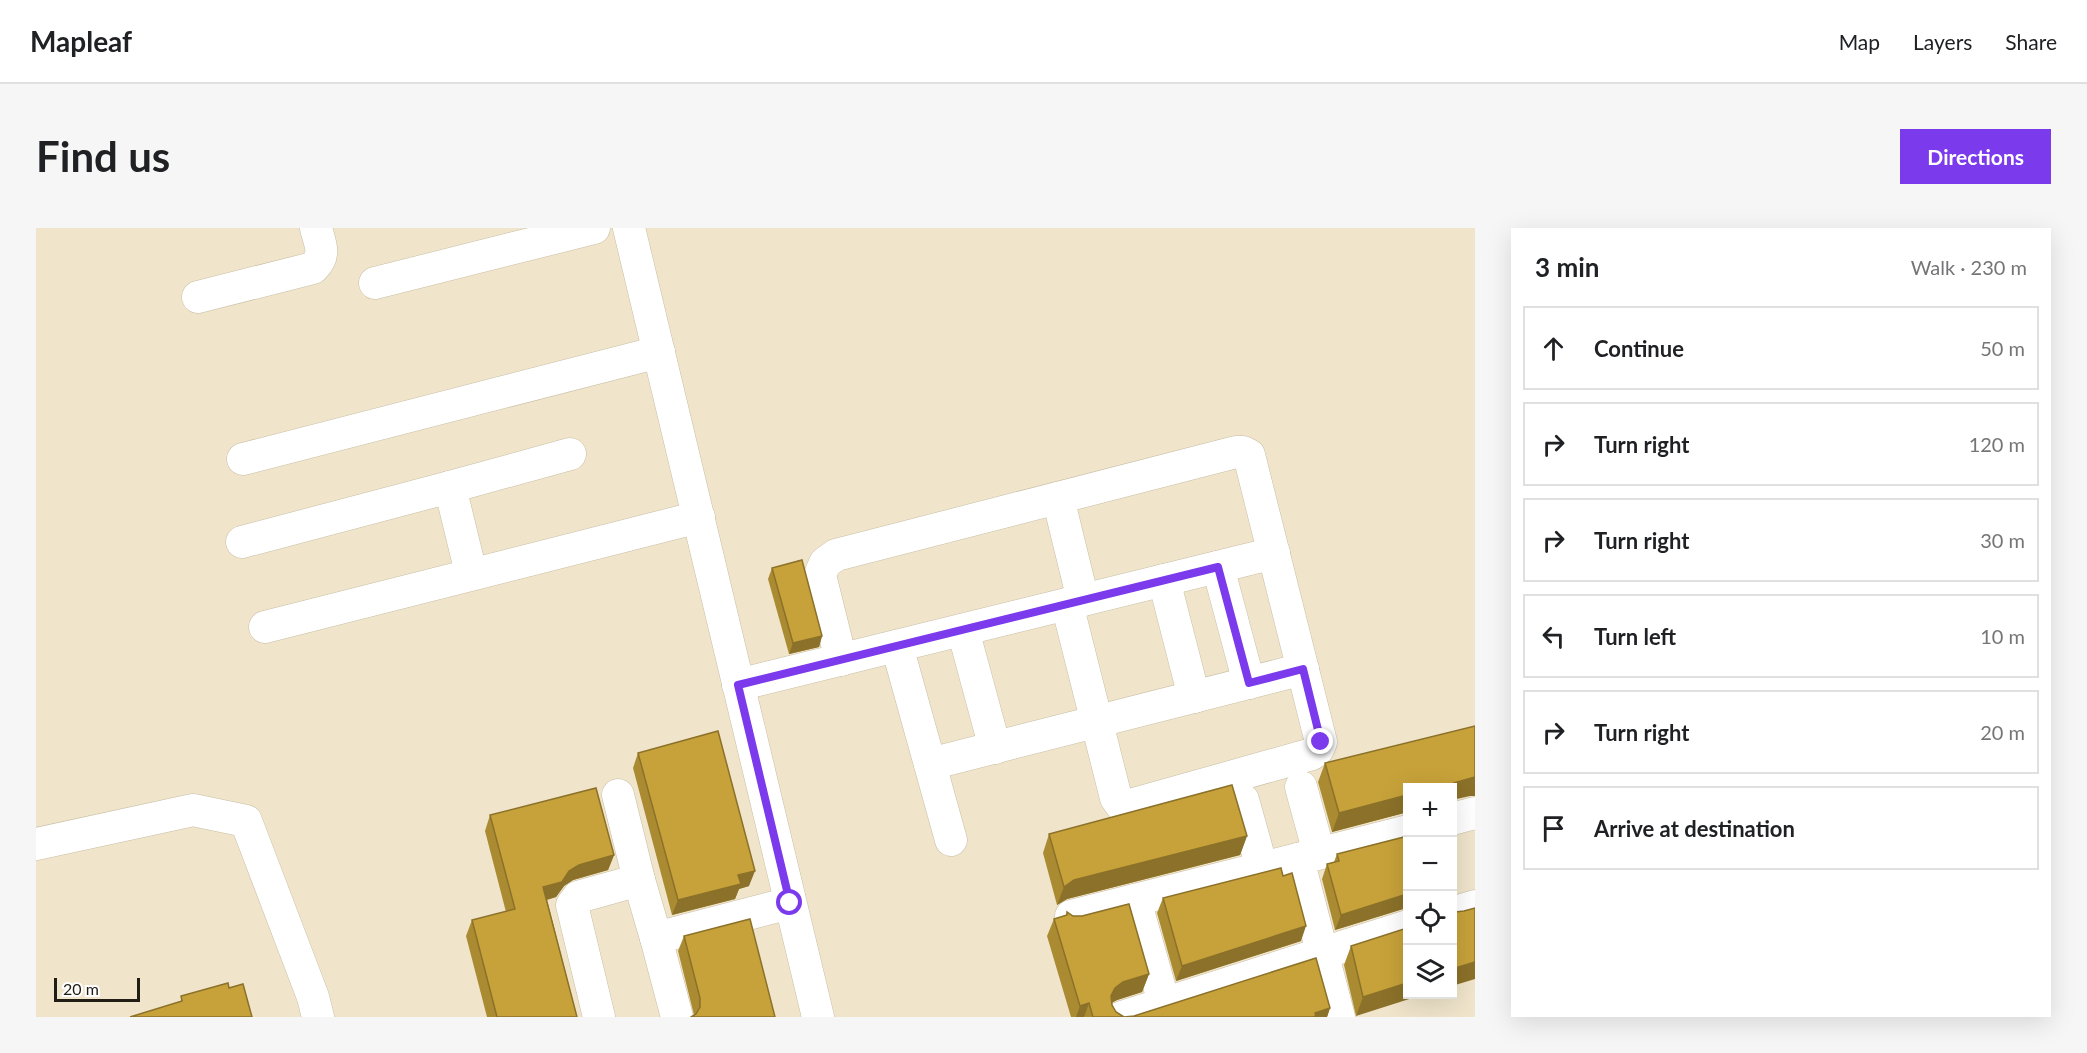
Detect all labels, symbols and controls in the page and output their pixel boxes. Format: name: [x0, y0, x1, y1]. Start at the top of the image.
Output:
text: Mapleaf: [30, 24, 132, 58]
text: Map: [1839, 29, 1880, 54]
text: Layers: [1913, 29, 1972, 54]
text: Share: [2005, 29, 2057, 54]
button: Directions: [1900, 129, 2051, 184]
text: Find us: [36, 131, 170, 181]
text: 3 min: [1535, 251, 1599, 283]
text: Walk · 230 m: [1911, 255, 2027, 279]
icon: ahead: [1537, 332, 1570, 365]
text: Continue: [1594, 335, 1684, 362]
text: 50 m: [1980, 336, 2025, 360]
icon: right: [1537, 428, 1570, 461]
text: Turn right: [1594, 431, 1689, 458]
text: 120 m: [1969, 432, 2025, 456]
icon: right: [1537, 524, 1570, 557]
text: Turn right: [1594, 527, 1689, 554]
text: 30 m: [1980, 528, 2025, 552]
icon: left: [1537, 620, 1570, 653]
text: Turn left: [1594, 623, 1676, 650]
text: 10 m: [1980, 624, 2025, 648]
icon: right: [1537, 716, 1570, 749]
text: Turn right: [1594, 719, 1689, 746]
text: 20 m: [1980, 720, 2025, 744]
route end: [1307, 728, 1333, 754]
map controls: [1403, 783, 1457, 999]
button: +: [1403, 783, 1457, 837]
icon: arrive: [1537, 812, 1570, 845]
text: Arrive at destination: [1594, 815, 1795, 842]
button: −: [1403, 837, 1457, 891]
route start: [776, 889, 802, 915]
button: locate: [1403, 891, 1457, 945]
button: layers: [1403, 945, 1457, 999]
scale bar: [54, 975, 140, 1002]
text: 20 m: [63, 979, 99, 998]

